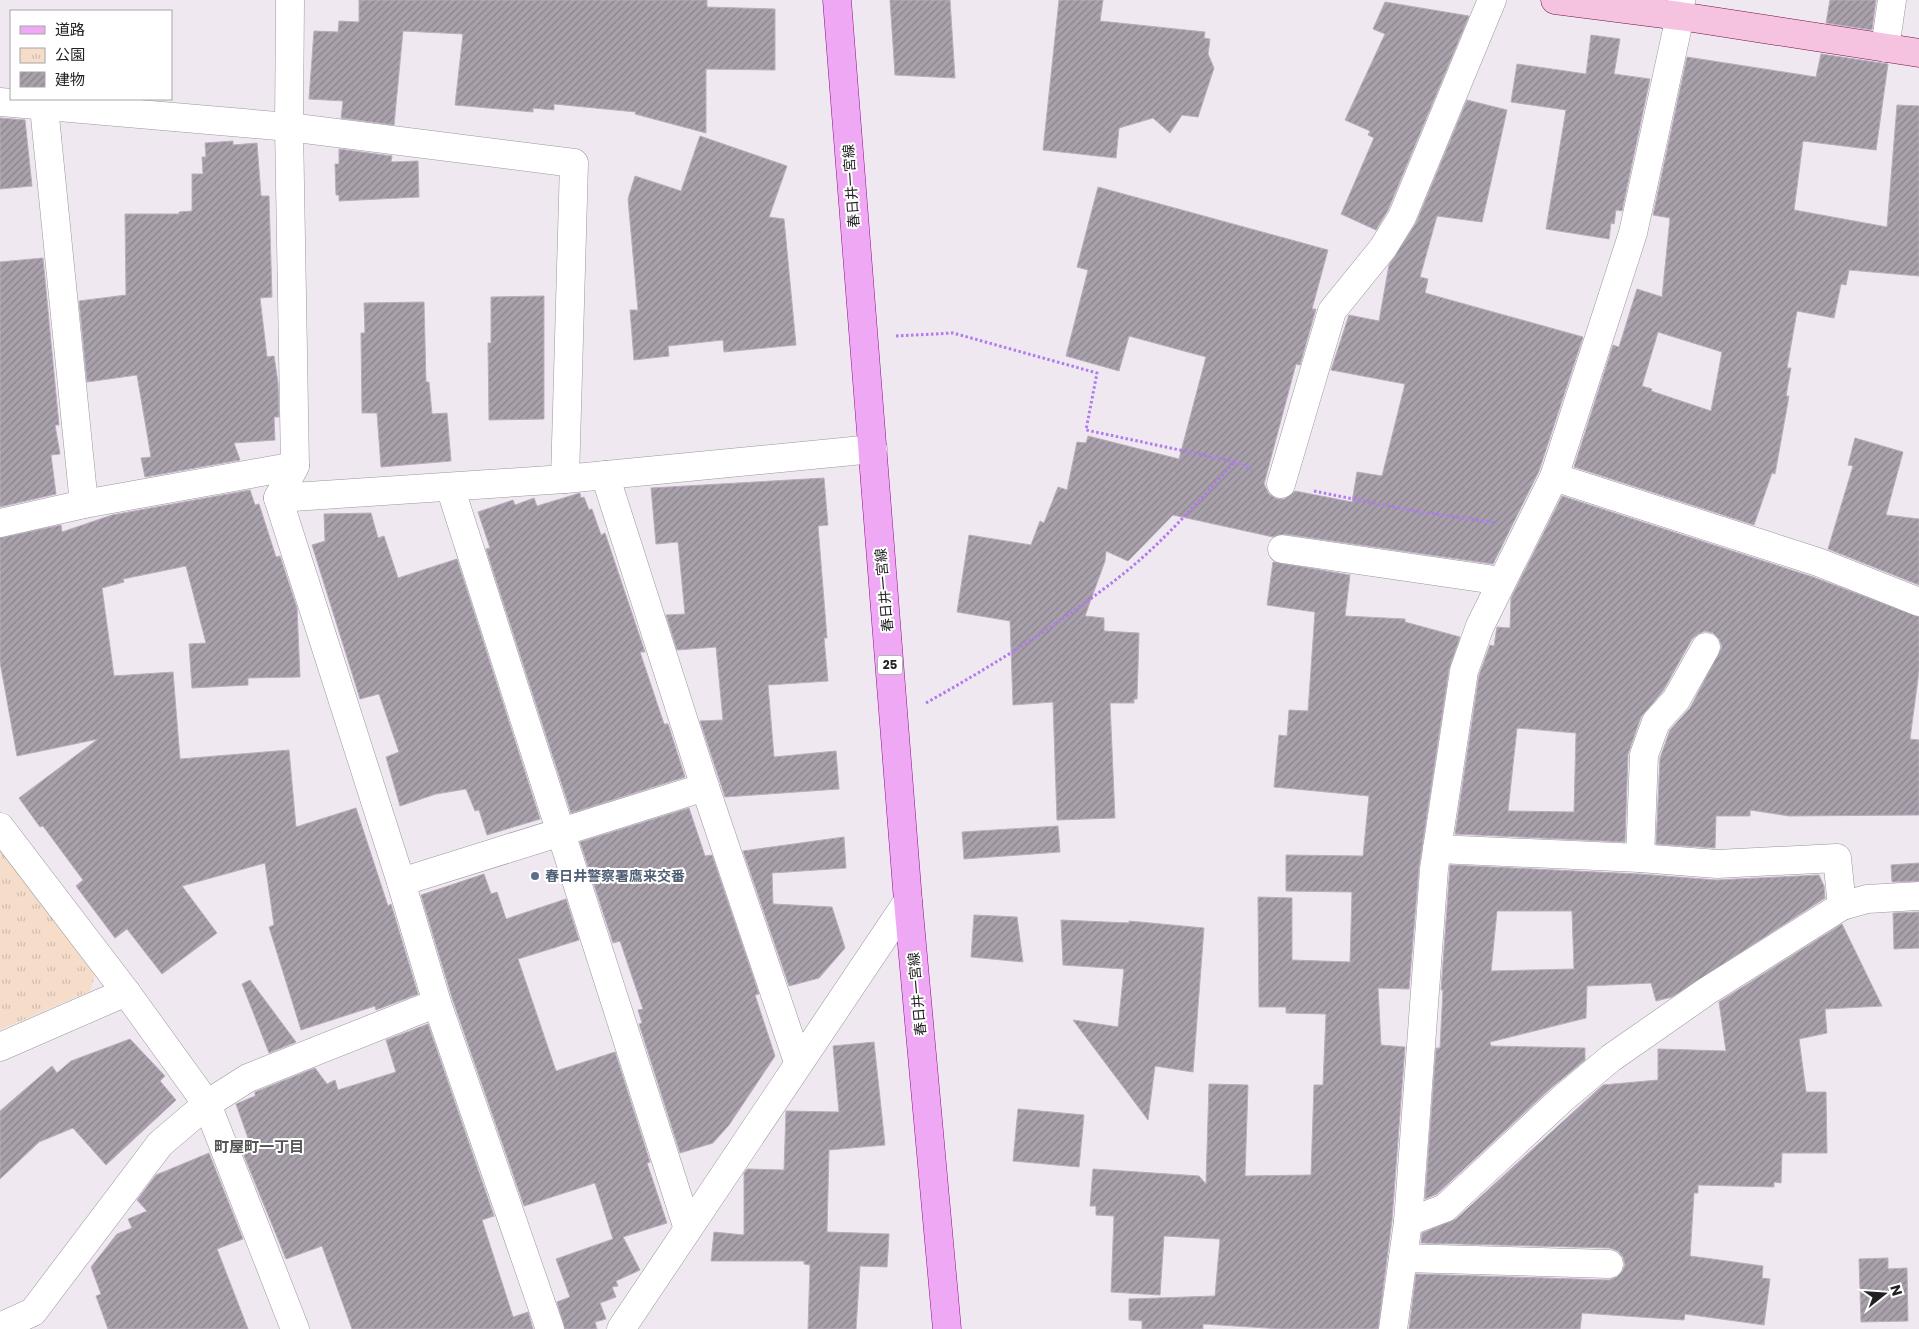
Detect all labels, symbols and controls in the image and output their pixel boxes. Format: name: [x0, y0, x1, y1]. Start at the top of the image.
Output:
legend: [10, 10, 172, 100]
text: 道路: [55, 19, 85, 40]
text: 公園: [55, 44, 85, 65]
text: 建物: [55, 69, 85, 90]
street label: 春日井一宮線: [838, 143, 864, 229]
street label: 春日井一宮線: [870, 547, 898, 633]
road number: 25: [878, 656, 902, 674]
place label: 春日井警察署鷹来交番: [545, 866, 685, 886]
marker: 春日井警察署鷹来交番: [529, 870, 541, 882]
street label: 春日井一宮線: [903, 951, 931, 1037]
district label: 町屋町一丁目: [214, 1136, 304, 1157]
north arrow: [1859, 1269, 1909, 1319]
text: N: [1885, 1282, 1908, 1298]

